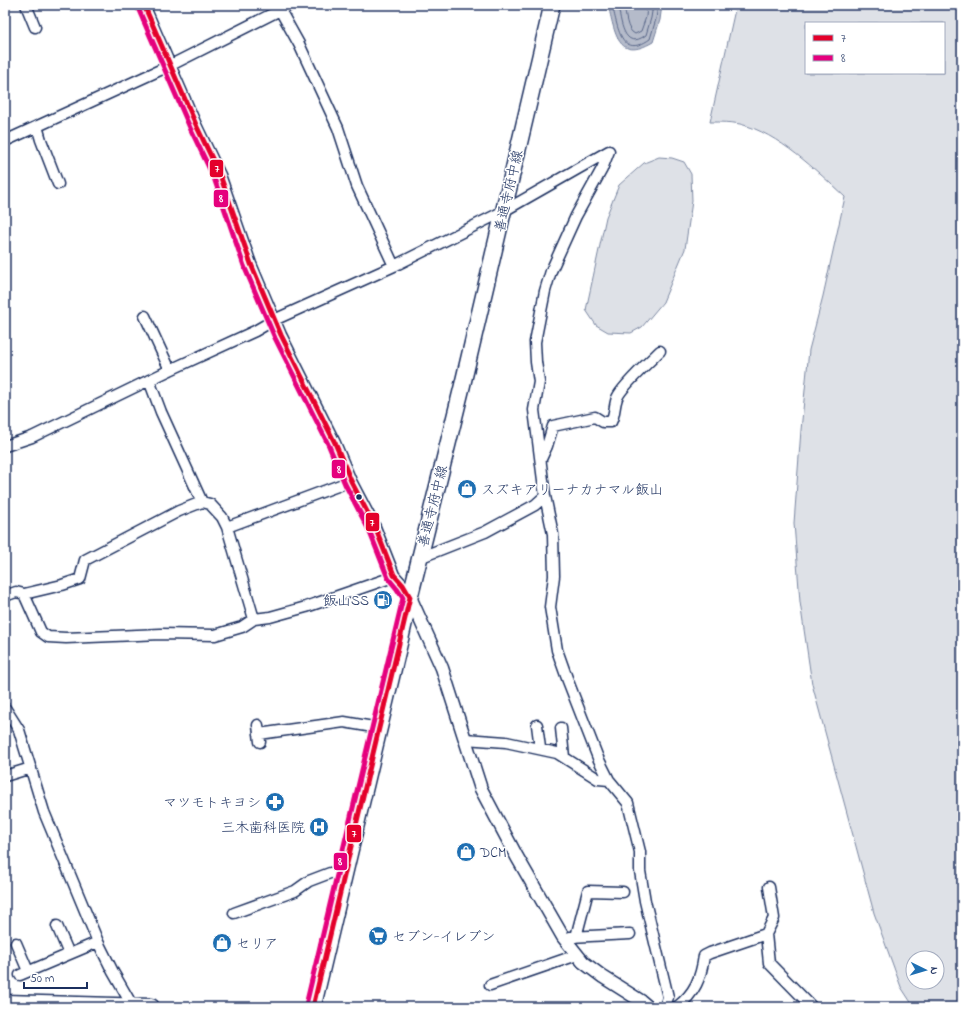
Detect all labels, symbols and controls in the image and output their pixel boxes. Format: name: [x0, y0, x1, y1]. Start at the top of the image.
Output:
legend: [805, 22, 945, 74]
text: 7: [841, 30, 846, 48]
text: 8: [841, 50, 846, 68]
street label: 善通寺府中線: [490, 148, 529, 235]
line badge: 7: [209, 159, 224, 178]
text: 7: [215, 161, 220, 177]
line badge: 8: [213, 189, 229, 208]
text: 8: [218, 191, 224, 207]
line badge: 8: [331, 459, 346, 479]
text: 8: [336, 462, 342, 478]
street label: 善通寺府中線: [413, 463, 454, 550]
shop icon: スズキアリーナカナマル飯山: [456, 478, 478, 500]
place label: スズキアリーナカナマル飯山: [481, 480, 663, 501]
unlabelled marker: [354, 492, 364, 502]
line badge: 7: [365, 512, 380, 532]
text: 7: [370, 515, 375, 531]
fuel station icon: 飯山SS: [372, 589, 394, 611]
place label: 飯山SS: [323, 591, 369, 612]
pharmacy icon: マツモトキヨシ: [264, 791, 286, 813]
place label: マツモトキヨシ: [163, 793, 261, 814]
hospital icon: 三木歯科医院: [308, 816, 330, 838]
place label: 三木歯科医院: [221, 818, 305, 839]
line badge: 7: [346, 824, 362, 843]
text: 7: [352, 826, 357, 842]
shop icon: DCM: [455, 841, 477, 863]
place label: DCM: [479, 843, 506, 864]
line badge: 8: [333, 852, 348, 871]
text: 8: [337, 854, 343, 870]
supermarket icon: セブン-イレブン: [367, 925, 389, 947]
place label: セブン-イレブン: [392, 927, 495, 948]
shop icon: セリア: [211, 932, 233, 954]
place label: セリア: [236, 934, 278, 955]
north arrow: [905, 950, 945, 990]
scale bar: [24, 964, 87, 990]
text: N: [926, 966, 942, 975]
text: 50 m: [30, 970, 54, 988]

